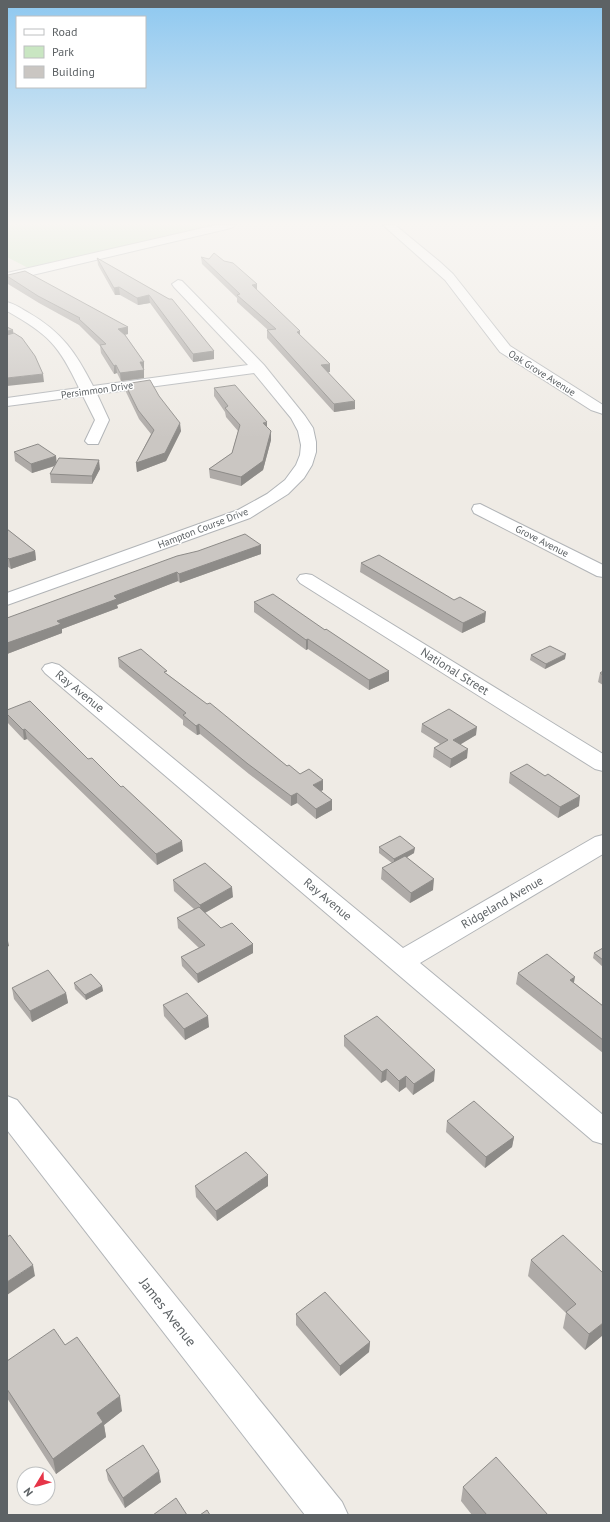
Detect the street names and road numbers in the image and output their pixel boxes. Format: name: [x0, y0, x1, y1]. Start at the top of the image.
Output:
street label: Oak Grove Avenue: [506, 347, 578, 399]
street label: Persimmon Drive: [60, 379, 134, 401]
street label: Hampton Course Drive: [156, 505, 250, 551]
street label: Grove Avenue: [513, 522, 571, 560]
street label: National Street: [418, 644, 492, 698]
street label: Ray Avenue: [53, 667, 107, 715]
street label: Ridgeland Avenue: [458, 872, 546, 932]
street label: Ray Avenue: [301, 874, 355, 924]
street label: James Avenue: [135, 1273, 200, 1350]

